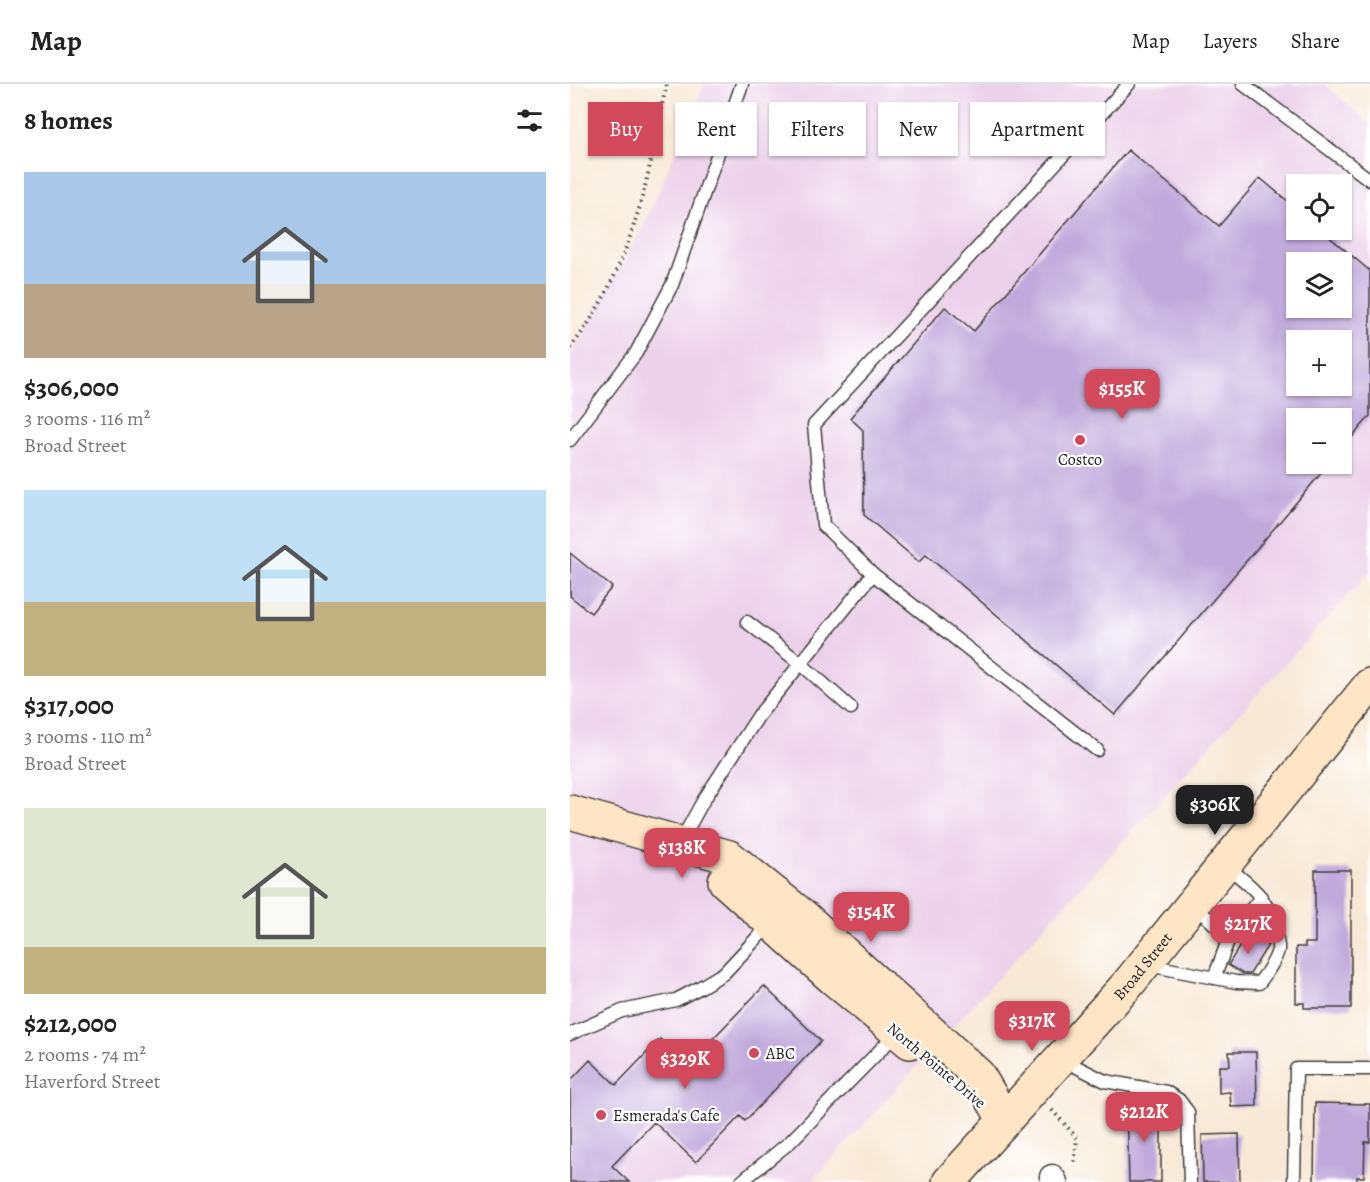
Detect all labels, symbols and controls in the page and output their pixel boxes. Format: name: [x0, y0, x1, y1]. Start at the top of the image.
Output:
text: Map: [30, 22, 82, 60]
text: Map: [1131, 27, 1170, 55]
text: Layers: [1203, 27, 1258, 55]
text: Share: [1291, 27, 1340, 55]
chip: Buy: [588, 102, 663, 156]
chip: Rent: [675, 102, 757, 156]
chip: Filters: [769, 102, 866, 156]
chip: New: [878, 102, 958, 156]
chip: Apartment: [970, 102, 1105, 156]
text: 8 homes: [24, 103, 113, 138]
icon: filters: [513, 104, 546, 137]
map controls: [1286, 174, 1352, 474]
button: locate: [1286, 174, 1352, 240]
icon: home: [231, 211, 339, 319]
button: layers: [1286, 252, 1352, 318]
button: +: [1286, 330, 1352, 396]
pin: $155K: [1080, 369, 1164, 420]
text: $306,000: [24, 370, 119, 405]
text: $155K: [1099, 375, 1145, 402]
text: 3 rooms · 116 m²: [24, 405, 150, 432]
button: −: [1286, 408, 1352, 474]
text: Broad Street: [24, 432, 126, 459]
marker: Costco: [1073, 433, 1087, 447]
place label: Costco: [1058, 449, 1102, 471]
icon: home: [231, 529, 339, 637]
text: $317,000: [24, 688, 114, 723]
text: 3 rooms · 110 m²: [24, 723, 152, 750]
text: Broad Street: [24, 750, 126, 777]
pin: $306K: [1173, 785, 1257, 836]
text: $306K: [1190, 791, 1240, 818]
pin: $138K: [640, 828, 724, 879]
text: $138K: [658, 834, 706, 861]
icon: home: [231, 847, 339, 955]
pin: $154K: [829, 892, 913, 943]
text: $154K: [847, 898, 895, 925]
pin: $217K: [1206, 904, 1290, 955]
text: $217K: [1224, 910, 1272, 937]
street label: Broad Street: [1109, 928, 1178, 1005]
pin: $317K: [990, 1001, 1074, 1052]
text: $212,000: [24, 1006, 117, 1041]
text: $317K: [1009, 1007, 1055, 1034]
street label: North Pointe Drive: [882, 1018, 991, 1114]
pin: $329K: [643, 1039, 727, 1090]
text: 2 rooms · 74 m²: [24, 1041, 146, 1068]
place label: ABC: [765, 1043, 795, 1065]
text: $329K: [660, 1045, 710, 1072]
marker: ABC: [747, 1046, 761, 1060]
text: Haverford Street: [24, 1068, 160, 1095]
pin: $212K: [1102, 1092, 1186, 1143]
text: $212K: [1120, 1098, 1168, 1125]
place label: Esmerada's Cafe: [613, 1105, 720, 1127]
marker: Esmerada's Cafe: [594, 1108, 608, 1122]

